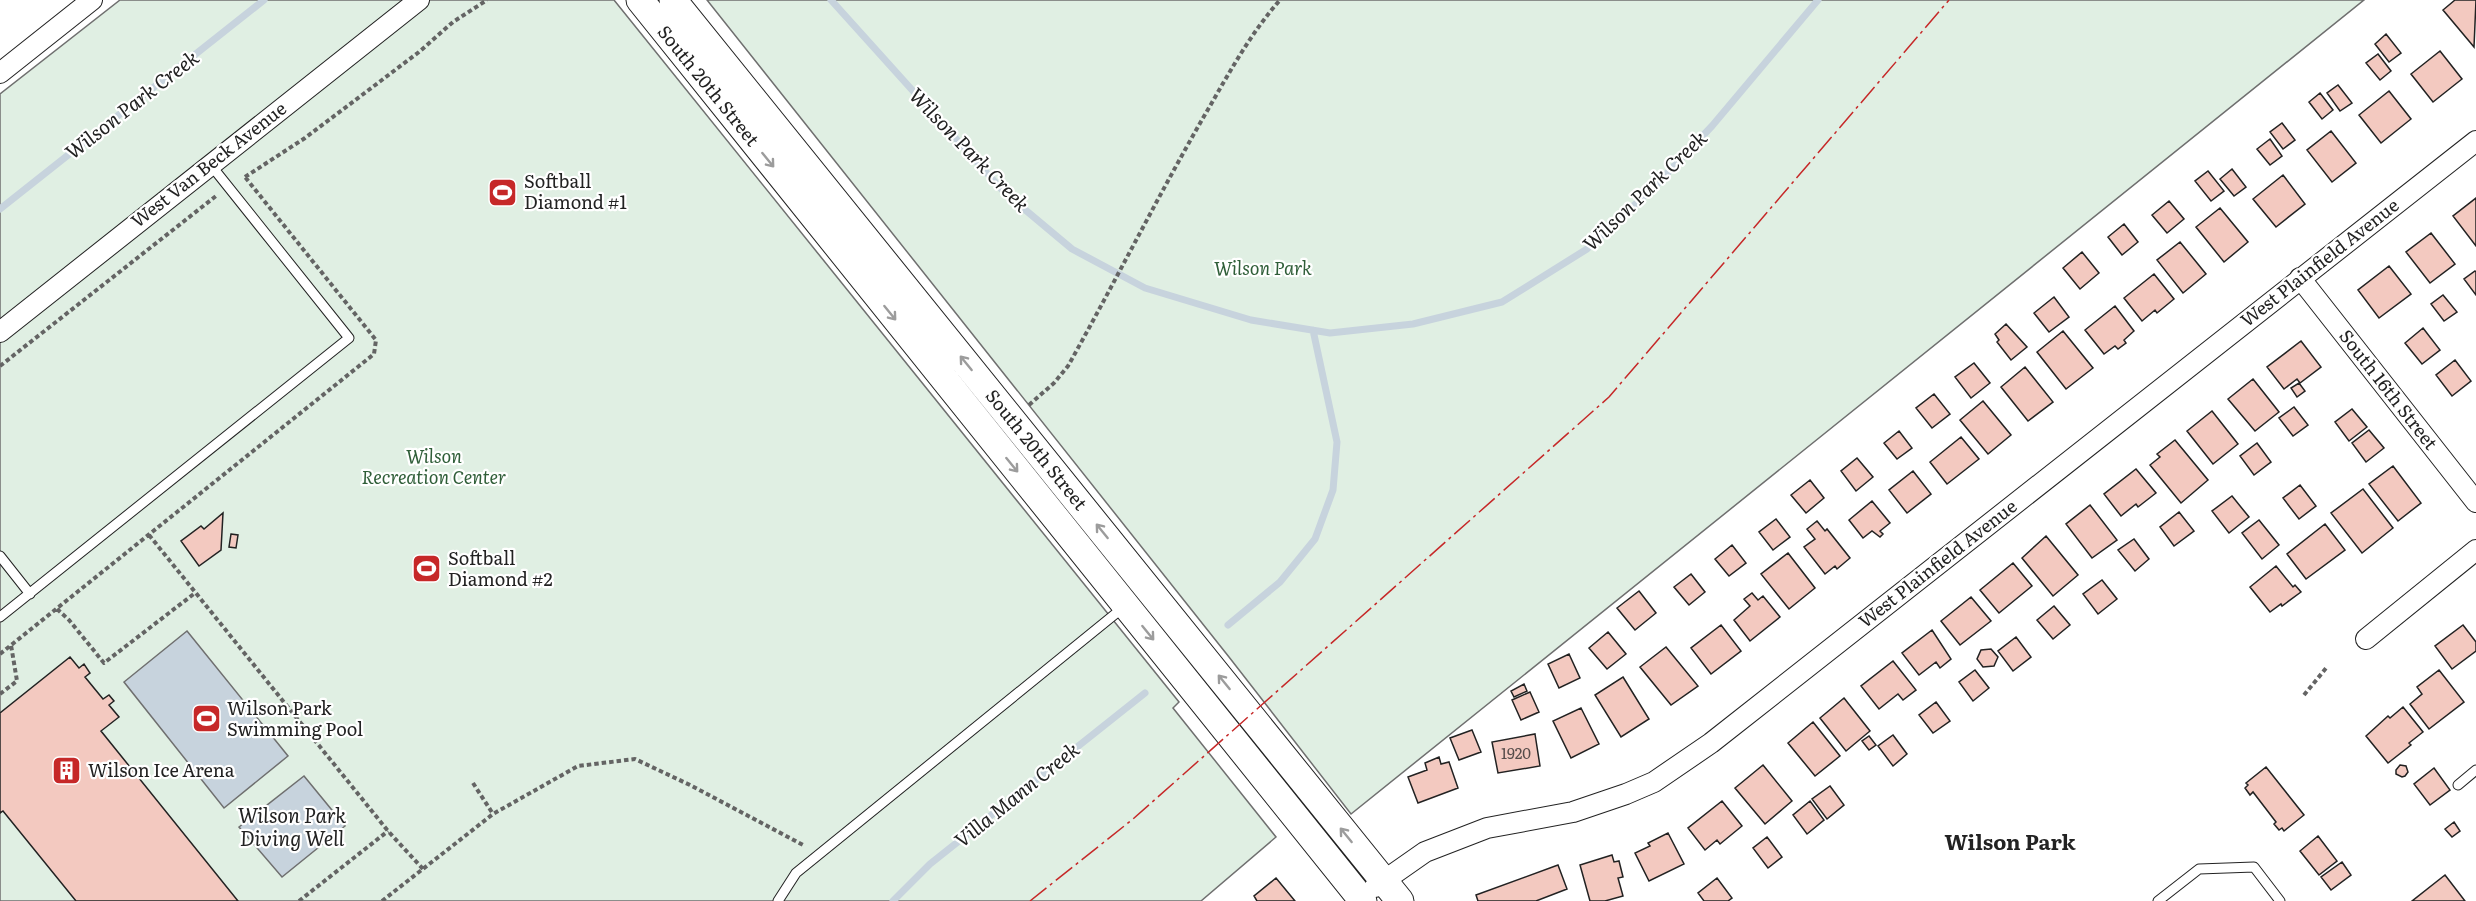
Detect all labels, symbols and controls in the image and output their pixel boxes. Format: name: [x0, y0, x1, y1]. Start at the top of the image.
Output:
street label: South 20th Street: [652, 19, 767, 152]
water label: Wilson Park Creek: [57, 42, 204, 165]
water label: Wilson Park Creek: [903, 80, 1038, 218]
street label: West Van Beck Avenue: [125, 94, 292, 233]
water label: Wilson Park Creek: [1575, 122, 1713, 257]
one-way arrow: [762, 152, 775, 168]
place label: Softball Diamond #1: [524, 167, 627, 215]
sports icon: Softball Diamond #1: [487, 176, 519, 208]
street label: West Plainfield Avenue: [2234, 191, 2404, 332]
park label: Wilson Park: [1214, 254, 1312, 281]
one-way arrow: [884, 304, 897, 320]
street label: South 16th Street: [2334, 323, 2445, 456]
one-way arrow: [959, 355, 972, 371]
street label: South 20th Street: [980, 383, 1095, 516]
park label: Wilson Recreation Center: [362, 442, 506, 490]
one-way arrow: [1006, 456, 1019, 472]
street label: West Plainfield Avenue: [1852, 492, 2022, 633]
one-way arrow: [1095, 523, 1108, 539]
place label: Softball Diamond #2: [448, 544, 553, 592]
sports icon: Softball Diamond #2: [411, 553, 443, 585]
one-way arrow: [1142, 624, 1155, 640]
one-way arrow: [1218, 675, 1231, 691]
place label: Wilson Park Swimming Pool: [227, 694, 363, 742]
sports icon: Wilson Park Swimming Pool: [190, 703, 222, 735]
water label: Villa Mann Creek: [947, 733, 1085, 853]
house number: 1920: [1501, 741, 1531, 764]
building icon: Wilson Ice Arena: [51, 755, 83, 787]
place label: Wilson Ice Arena: [88, 756, 235, 783]
water label: Wilson Park Diving Well: [238, 799, 346, 852]
district label: Wilson Park: [1944, 825, 2076, 856]
one-way arrow: [1340, 827, 1353, 843]

